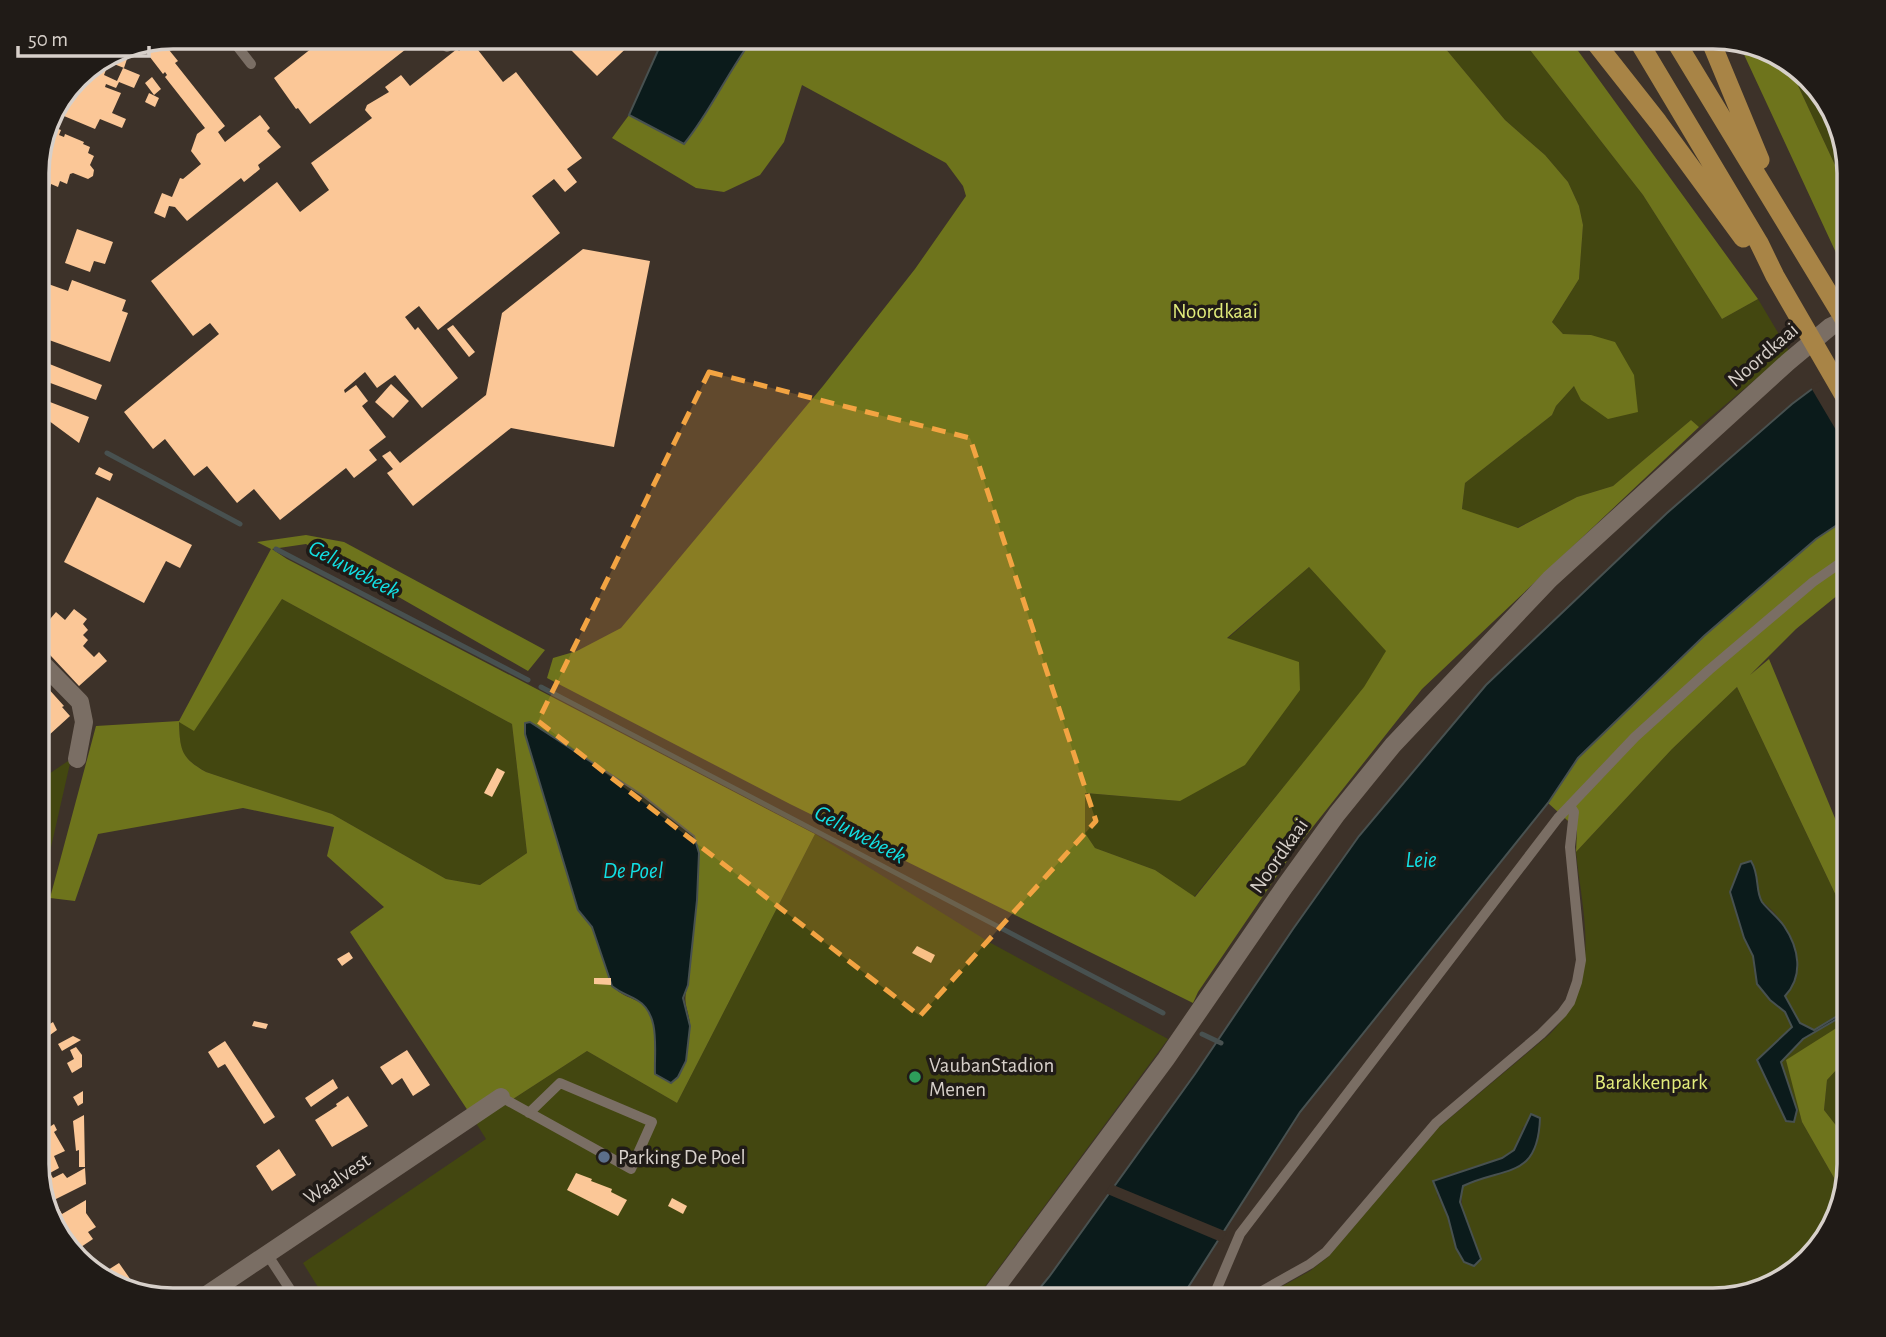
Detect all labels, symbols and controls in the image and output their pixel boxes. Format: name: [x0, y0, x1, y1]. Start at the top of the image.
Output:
scale bar: [18, 14, 149, 58]
text: 50 m: [28, 29, 68, 50]
park label: Noordkaai: [1172, 301, 1258, 322]
street label: Noordkaai: [1724, 319, 1802, 391]
water label: Geluwebeek: [304, 536, 404, 604]
water label: Geluwebeek: [810, 801, 910, 869]
street label: Noordkaai: [1246, 815, 1312, 897]
water label: Leie: [1405, 849, 1437, 872]
water label: De Poel: [603, 860, 664, 883]
place label: VaubanStadion Menen: [929, 1055, 1054, 1100]
marker: VaubanStadion Menen: [907, 1069, 923, 1085]
park label: Barakkenpark: [1595, 1072, 1708, 1093]
place label: Parking De Poel: [618, 1147, 746, 1168]
street label: Waalvest: [300, 1149, 374, 1209]
marker: Parking De Poel: [596, 1149, 612, 1165]

